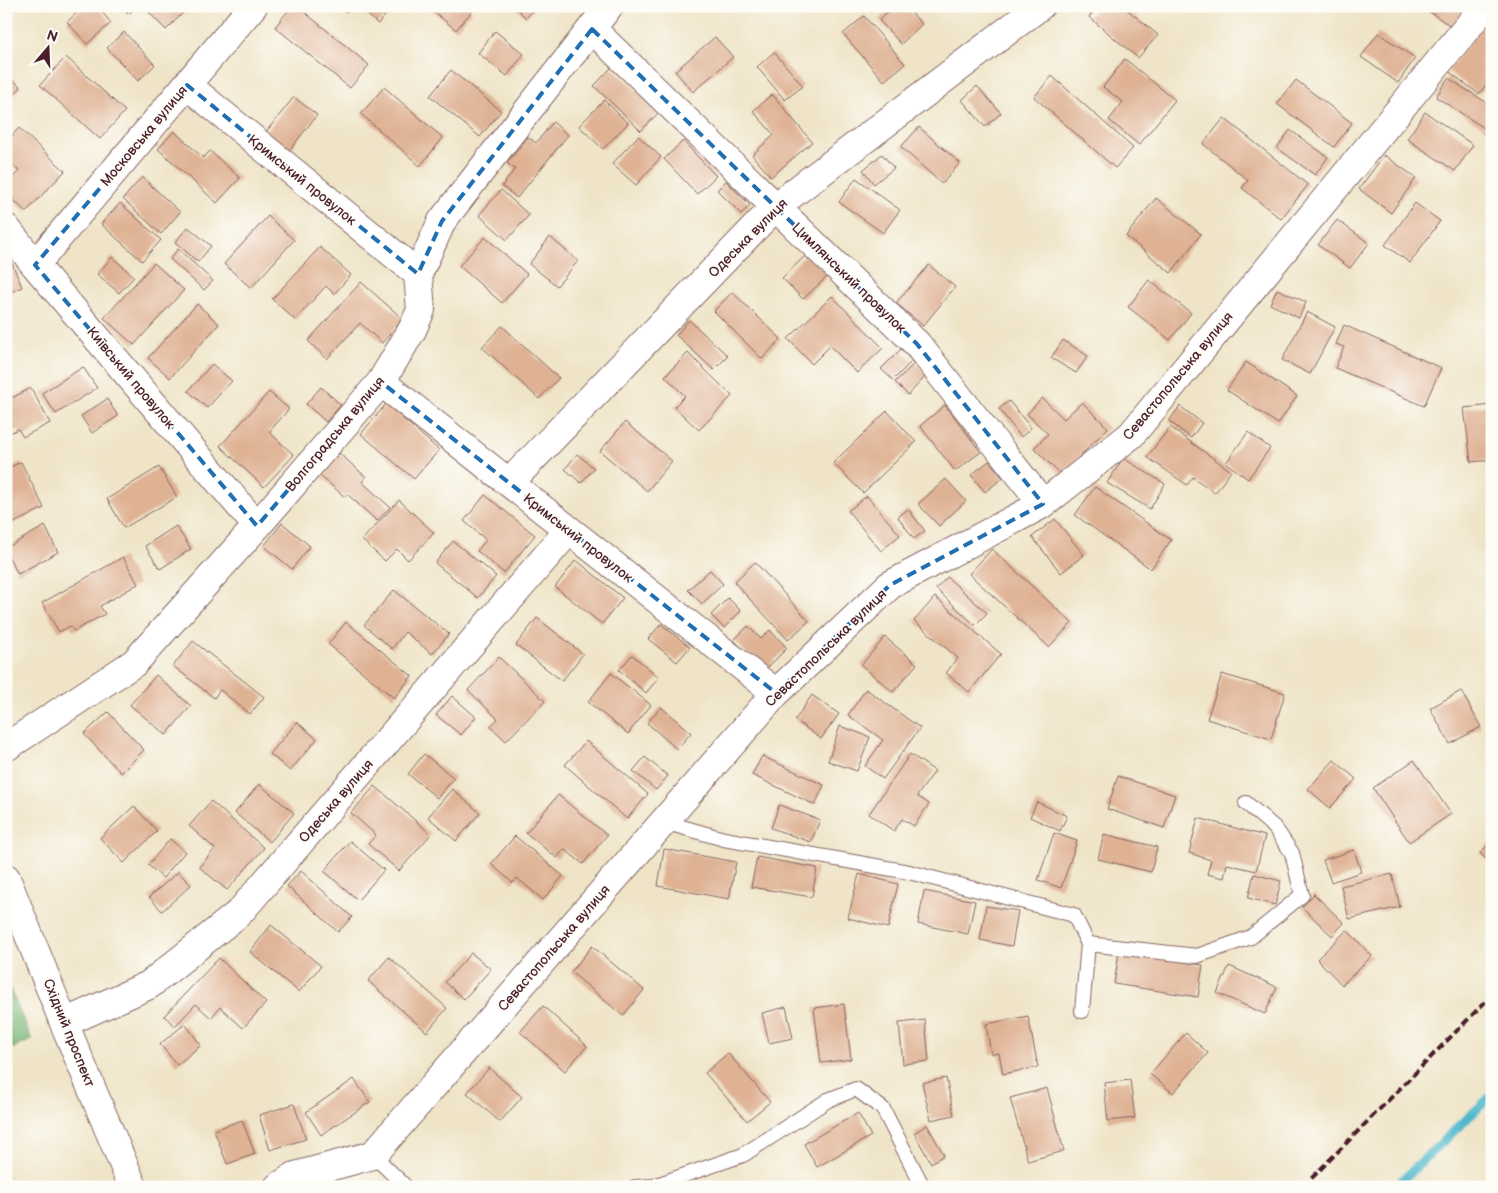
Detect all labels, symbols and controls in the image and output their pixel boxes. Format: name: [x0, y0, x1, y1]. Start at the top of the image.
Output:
north arrow: [22, 22, 72, 72]
text: N: [44, 26, 60, 46]
street label: Московська вулиця: [97, 82, 191, 190]
street label: Кримський провулок: [244, 131, 360, 229]
street label: Одеська вулиця: [705, 195, 791, 281]
street label: Цимлянський провулок: [788, 219, 910, 337]
street label: Севастопольська вулиця: [1119, 308, 1237, 444]
street label: Київський провулок: [83, 323, 179, 433]
street label: Волгоградська вулиця: [282, 373, 388, 495]
street label: Кримський провулок: [520, 490, 637, 586]
street label: Севастопольська вулиця: [762, 585, 890, 710]
street label: Одеська вулиця: [295, 756, 377, 846]
street label: Севастопольська вулиця: [494, 881, 614, 1015]
street label: Східний проспект: [40, 976, 99, 1090]

